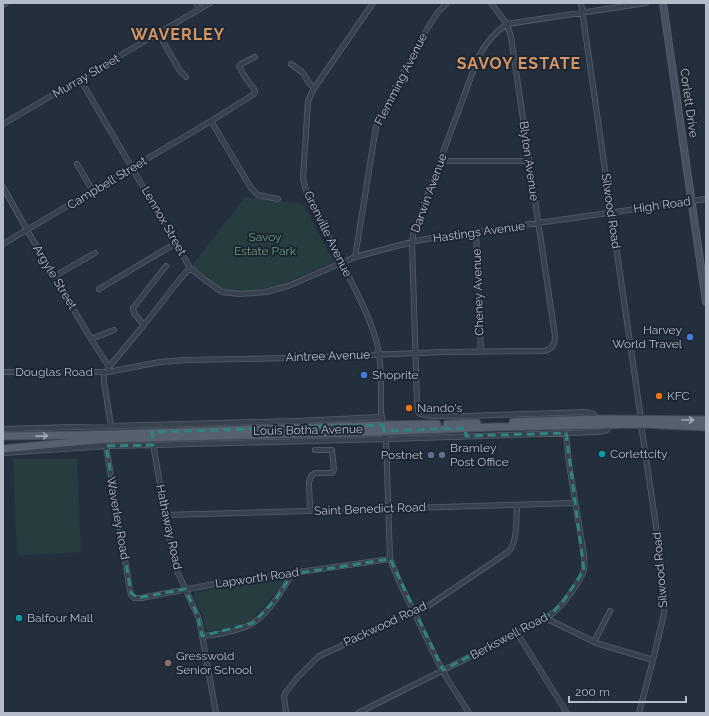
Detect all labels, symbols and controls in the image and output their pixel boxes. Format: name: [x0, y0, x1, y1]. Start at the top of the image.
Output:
district label: WAVERLEY: [131, 25, 225, 44]
street label: Flemming Avenue: [372, 31, 430, 127]
street label: Murray Street: [50, 51, 122, 101]
district label: SAVOY ESTATE: [457, 54, 581, 73]
street label: Corlett Drive: [677, 68, 701, 138]
street label: Blyton Avenue: [516, 120, 542, 202]
street label: Darwin Avenue: [408, 151, 450, 235]
street label: Campbell Street: [65, 154, 149, 212]
street label: Silwood Road: [599, 172, 623, 250]
street label: Lennox Street: [139, 184, 189, 258]
street label: Grenville Avenue: [301, 189, 355, 279]
street label: High Road: [632, 194, 692, 216]
street label: Hastings Avenue: [432, 219, 526, 245]
park label: Savoy Estate Park: [234, 230, 297, 258]
street label: Argyle Street: [30, 242, 80, 312]
street label: Cheney Avenue: [469, 248, 487, 336]
place label: Harvey World Travel: [612, 323, 683, 351]
marker: Harvey World Travel: [685, 332, 695, 342]
street label: Aintree Avenue: [285, 348, 371, 364]
street label: Douglas Road: [15, 365, 93, 379]
place label: Shoprite: [372, 368, 419, 382]
marker: Shoprite: [359, 370, 369, 380]
place label: KFC: [667, 389, 690, 403]
marker: KFC: [654, 391, 664, 401]
place label: Nando's: [417, 401, 462, 415]
marker: Nando's: [404, 403, 414, 413]
one-way arrow: [681, 416, 694, 424]
street label: Louis Botha Avenue: [253, 422, 363, 438]
one-way arrow: [35, 432, 48, 439]
place label: Bramley Post Office: [450, 441, 509, 469]
place label: Corlettcity: [610, 447, 668, 461]
place label: Postnet: [381, 448, 423, 462]
marker: Corlettcity: [597, 449, 607, 459]
marker: Postnet: [426, 450, 436, 460]
marker: Bramley Post Office: [437, 450, 447, 460]
street label: Waverley Road: [104, 475, 132, 561]
street label: Hathaway Road: [153, 483, 185, 571]
street label: Saint Benedict Road: [314, 500, 426, 518]
street label: Silwood Road: [650, 531, 670, 609]
street label: Lapworth Road: [214, 565, 300, 591]
street label: Packwood Road: [341, 599, 429, 649]
street label: Berkswell Road: [468, 610, 550, 662]
place label: Balfour Mall: [27, 611, 94, 625]
marker: Balfour Mall: [14, 613, 24, 623]
place label: Gresswold Senior School: [176, 649, 253, 677]
marker: Gresswold Senior School: [163, 658, 173, 668]
scale bar: [569, 678, 686, 704]
text: 200 m: [575, 685, 610, 699]

